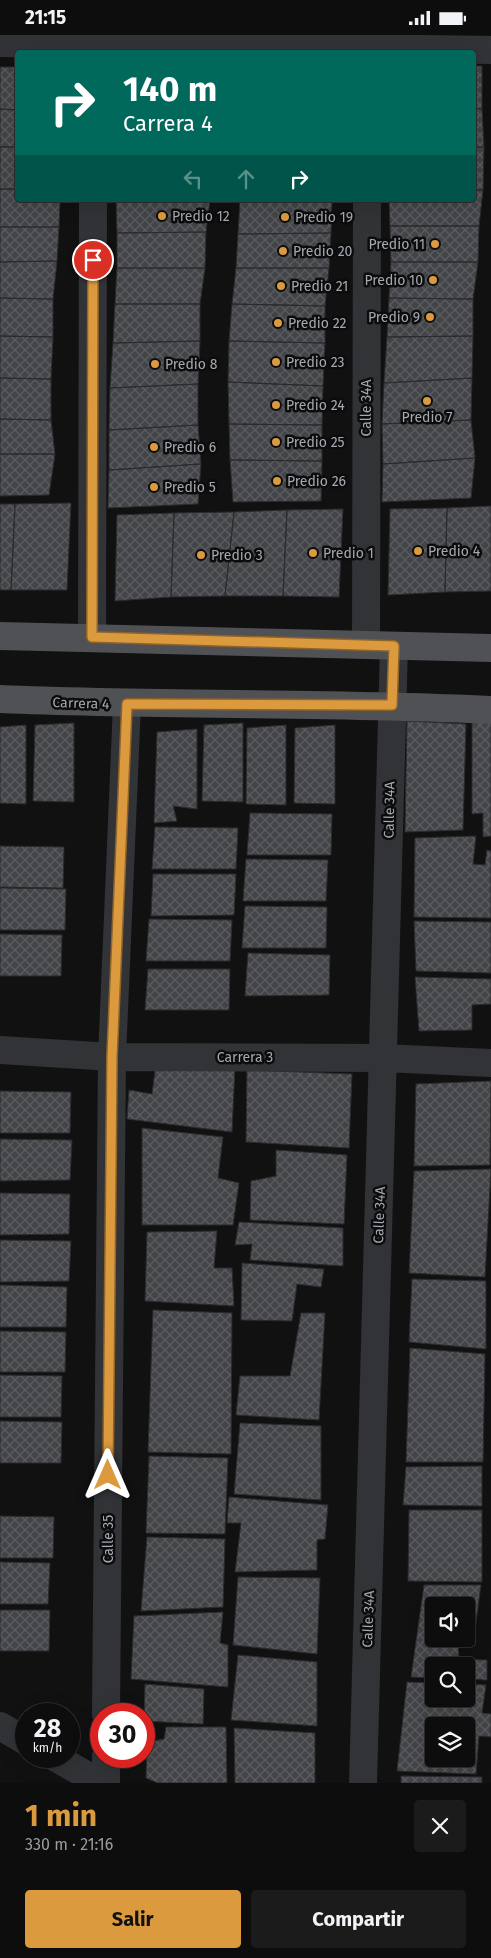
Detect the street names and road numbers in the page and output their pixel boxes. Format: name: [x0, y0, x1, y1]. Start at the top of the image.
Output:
street label: Calle 34A: [358, 379, 375, 437]
street label: Carrera 4: [52, 694, 110, 713]
street label: Calle 34A: [381, 781, 398, 839]
street label: Carrera 3: [217, 1049, 273, 1066]
street label: Calle 34A: [370, 1186, 389, 1244]
street label: Calle 35: [100, 1515, 117, 1563]
street label: Calle 34A: [359, 1590, 378, 1648]

